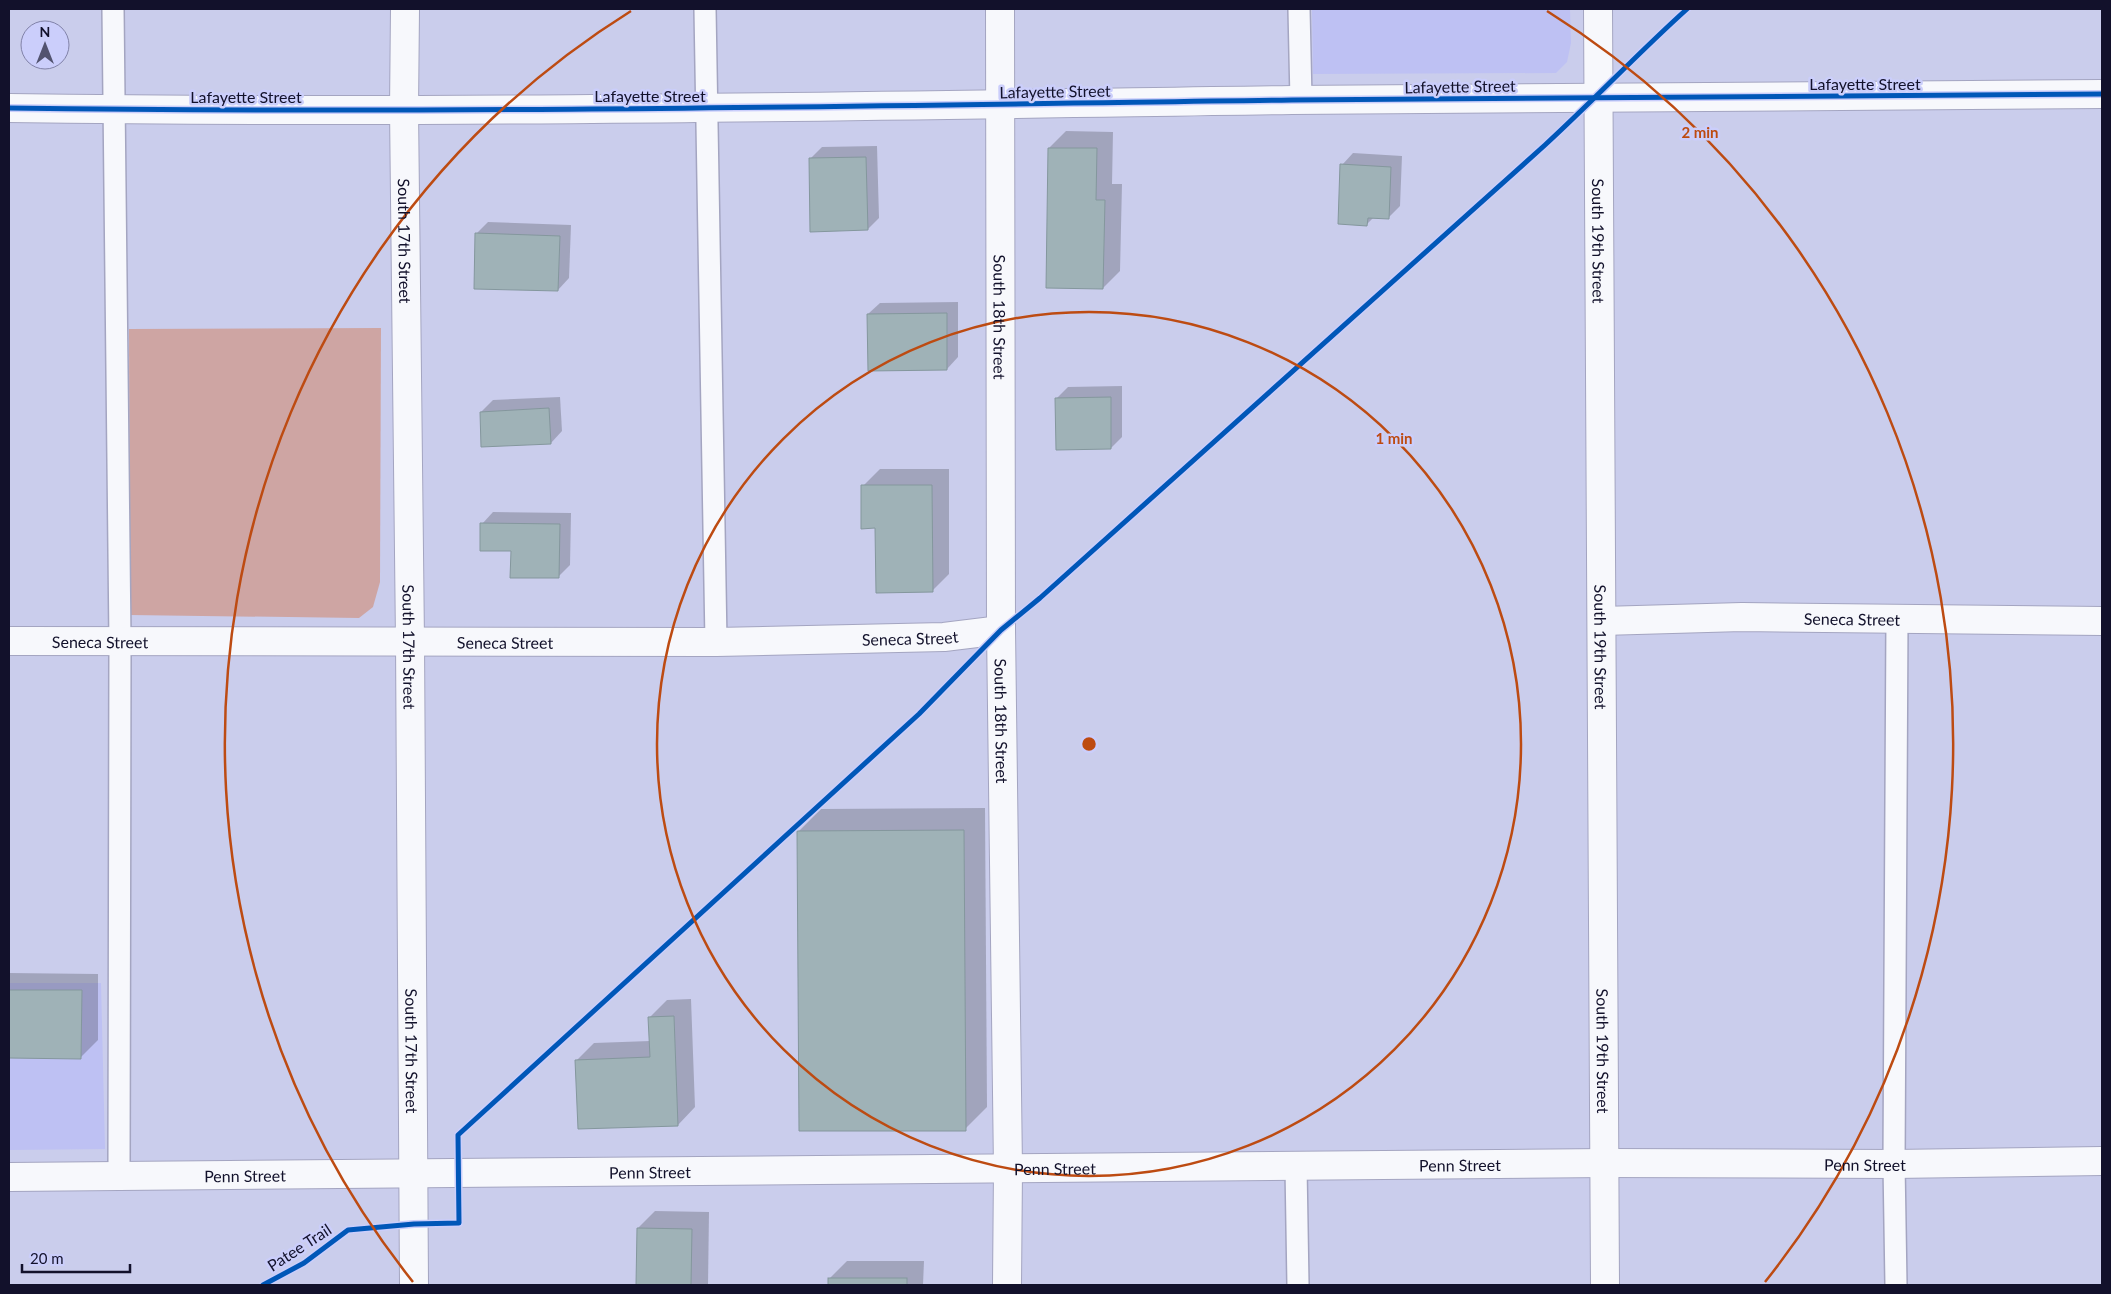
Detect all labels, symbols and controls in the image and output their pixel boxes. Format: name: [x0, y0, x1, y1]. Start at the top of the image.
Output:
north arrow: [20, 20, 70, 70]
text: N: [40, 23, 50, 40]
street label: Lafayette Street: [1809, 74, 1921, 93]
street label: Lafayette Street: [1404, 76, 1516, 96]
street label: Lafayette Street: [999, 81, 1111, 101]
street label: Lafayette Street: [594, 86, 706, 105]
street label: Lafayette Street: [190, 87, 302, 106]
text: 2 min: [1681, 123, 1719, 141]
street label: South 17th Street: [395, 178, 416, 304]
street label: South 19th Street: [1589, 178, 1609, 304]
street label: South 18th Street: [991, 254, 1010, 380]
text: 1 min: [1375, 429, 1413, 447]
street label: South 17th Street: [400, 584, 420, 710]
street label: South 19th Street: [1592, 584, 1611, 710]
street label: Seneca Street: [1804, 608, 1900, 628]
street label: Seneca Street: [862, 626, 959, 648]
street label: Seneca Street: [52, 632, 148, 651]
street label: Seneca Street: [457, 632, 553, 651]
street label: South 18th Street: [992, 658, 1012, 784]
centre of rings: [1080, 735, 1098, 753]
street label: South 17th Street: [403, 988, 422, 1114]
street label: South 19th Street: [1594, 988, 1614, 1114]
street label: Penn Street: [1419, 1154, 1501, 1174]
street label: Penn Street: [1824, 1154, 1906, 1174]
street label: Penn Street: [1014, 1158, 1096, 1178]
street label: Penn Street: [609, 1162, 691, 1181]
street label: Penn Street: [204, 1165, 286, 1185]
street label: Patee Trail: [263, 1219, 335, 1275]
scale bar: [22, 1242, 130, 1274]
text: 20 m: [30, 1249, 64, 1267]

